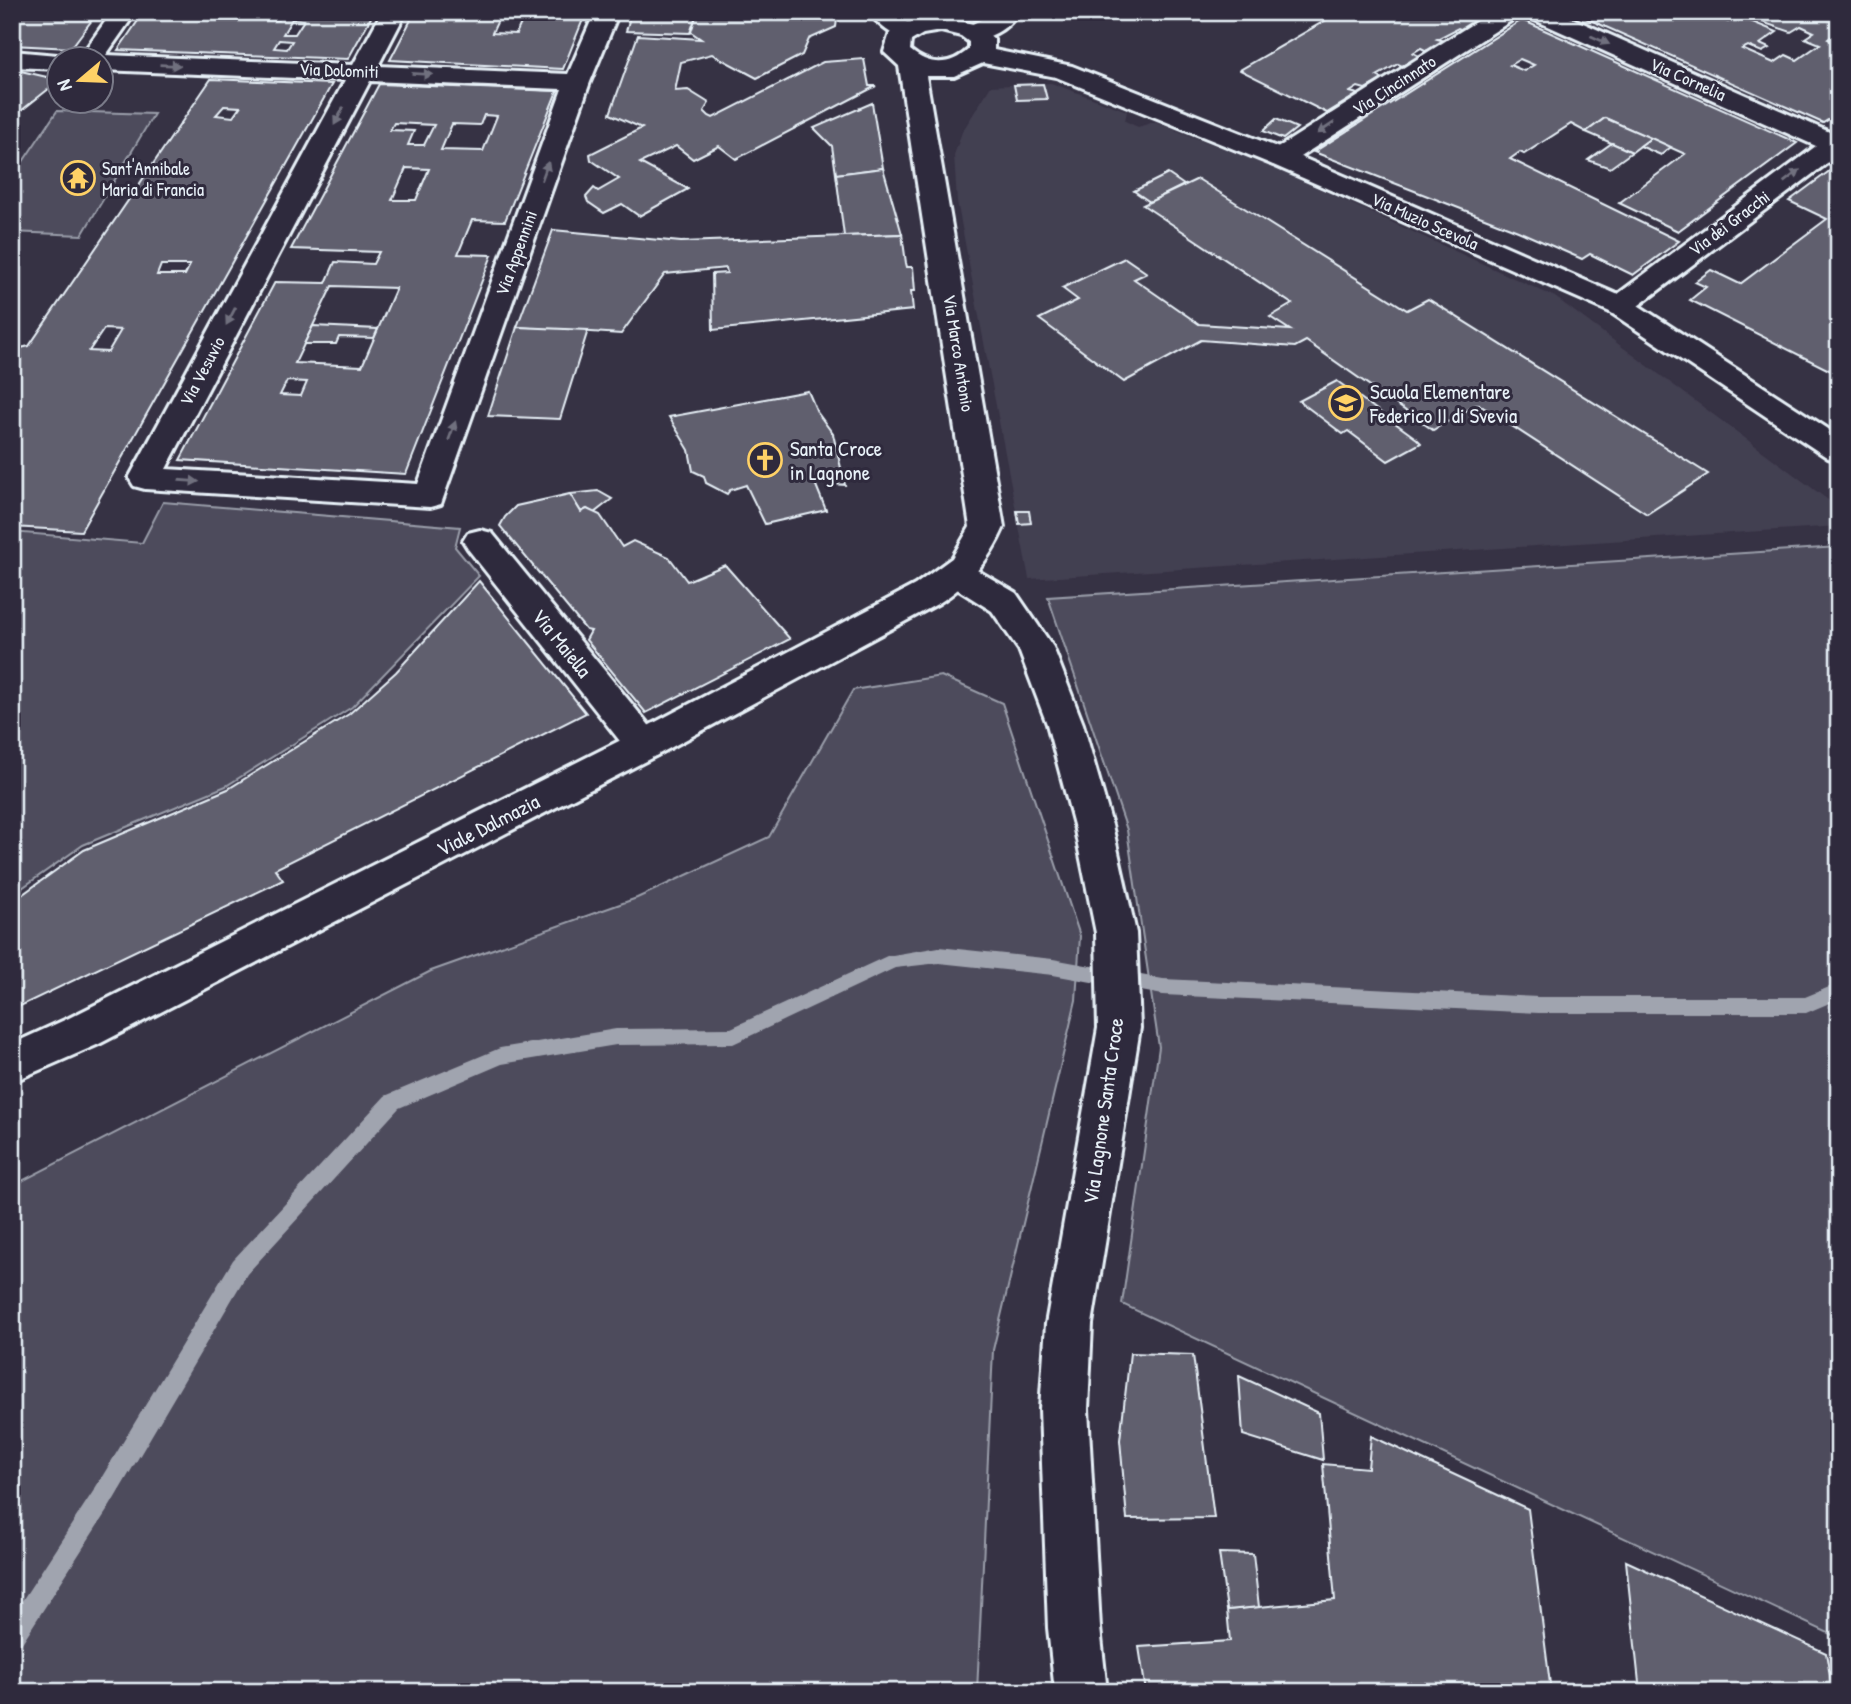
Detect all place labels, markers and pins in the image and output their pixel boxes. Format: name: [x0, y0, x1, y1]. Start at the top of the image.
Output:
place label: Sant'Annibale Maria di Francia: [102, 156, 204, 202]
temple icon: Sant'Annibale Maria di Francia: [59, 159, 97, 197]
place label: Scuola Elementare Federico II di Svevia: [1369, 377, 1517, 430]
school or university icon: Scuola Elementare Federico II di Svevia: [1327, 384, 1365, 422]
place label: Santa Croce in Lagnone: [790, 434, 882, 487]
church icon: Santa Croce in Lagnone: [746, 441, 784, 479]

